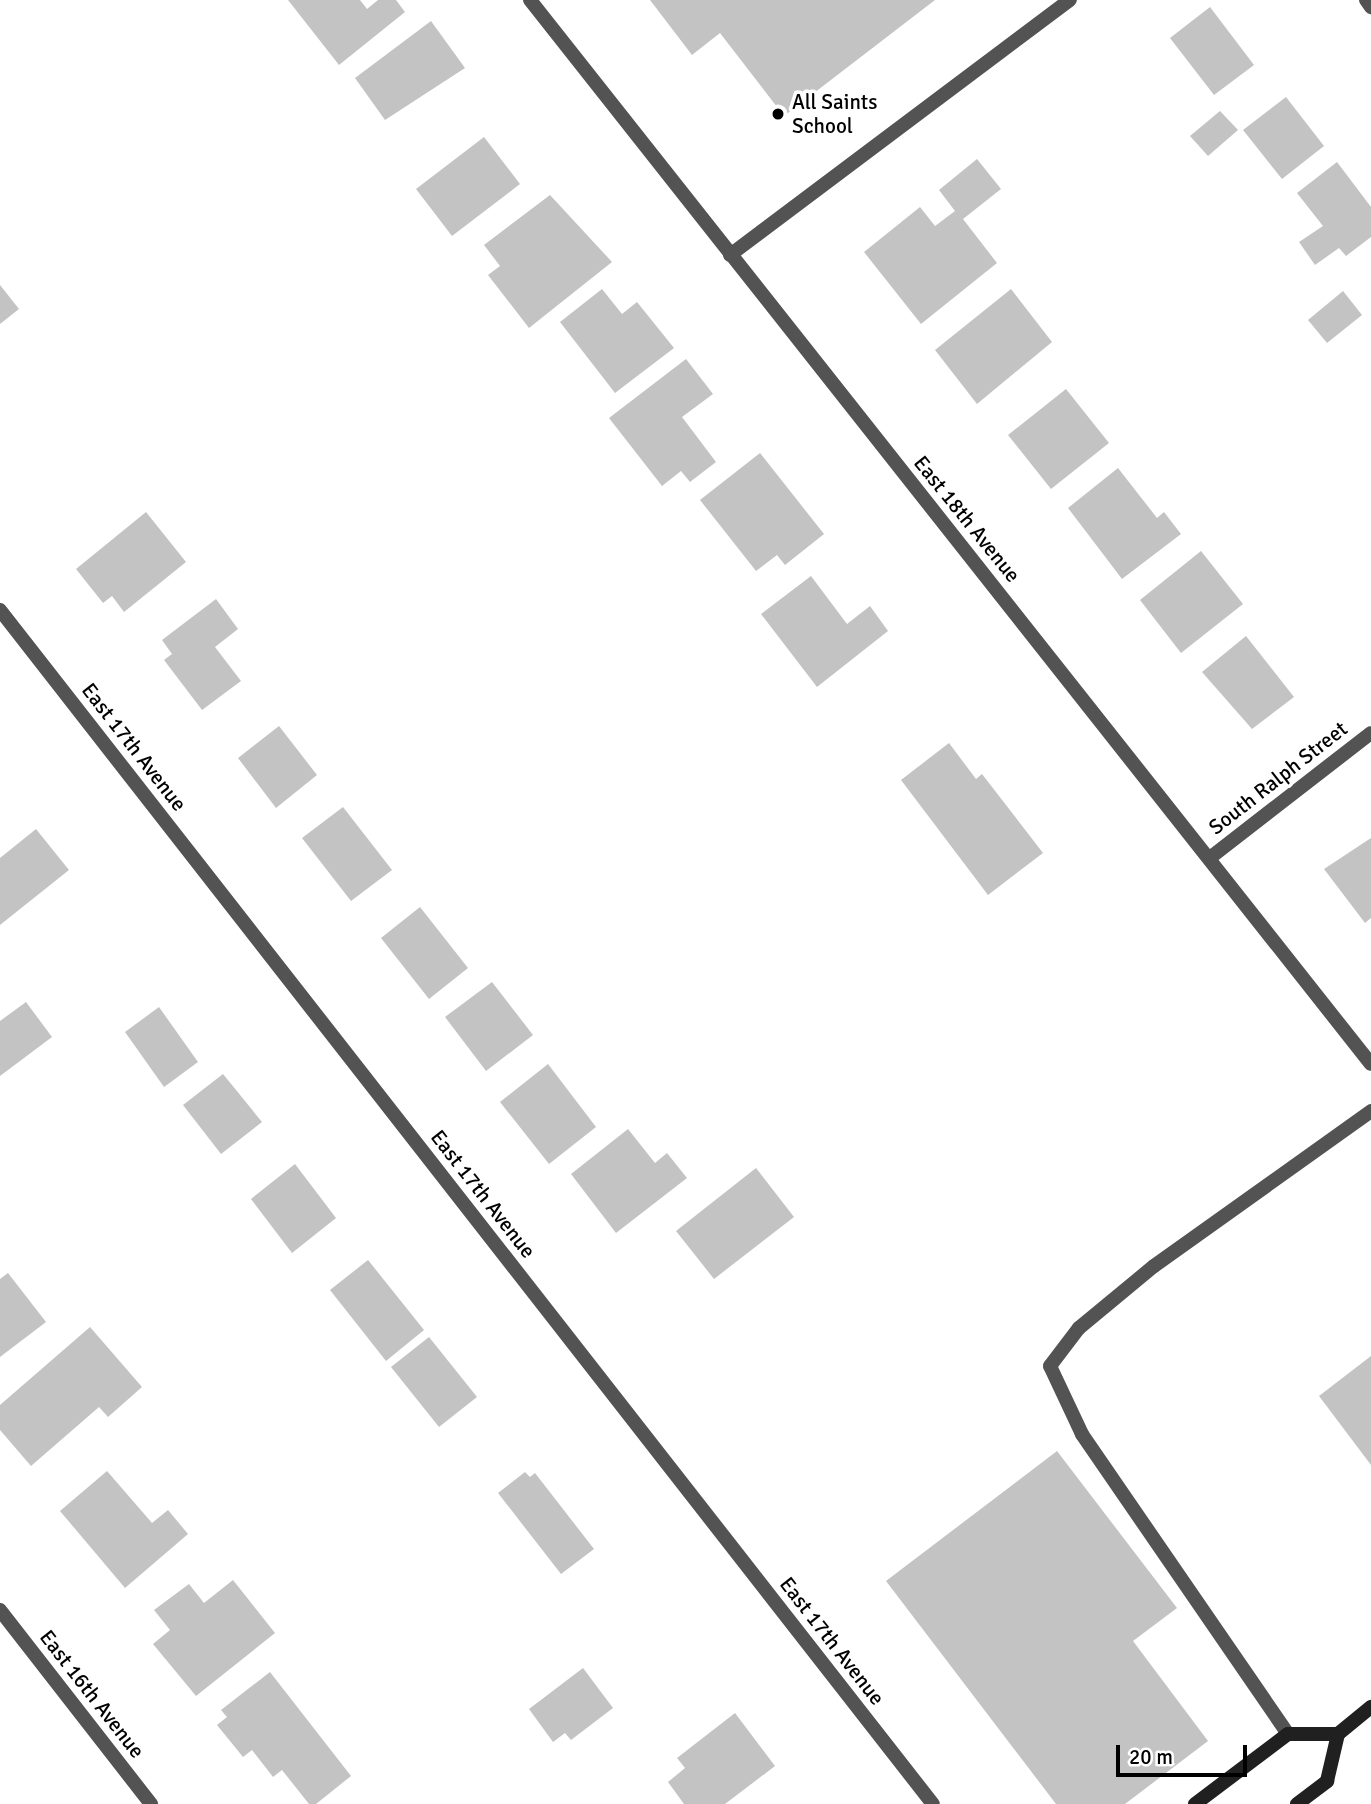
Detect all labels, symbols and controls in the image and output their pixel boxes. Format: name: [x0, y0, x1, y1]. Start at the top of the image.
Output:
place label: All Saints School: [792, 89, 877, 139]
marker: All Saints School: [770, 106, 786, 122]
street label: East 18th Avenue: [908, 451, 1026, 587]
street label: East 17th Avenue: [76, 678, 192, 816]
street label: South Ralph Street: [1204, 716, 1352, 840]
street label: East 17th Avenue: [425, 1125, 541, 1263]
street label: East 17th Avenue: [774, 1572, 890, 1710]
street label: East 16th Avenue: [34, 1625, 150, 1763]
scale bar: [1119, 1730, 1250, 1774]
text: 20 m: [1129, 1744, 1173, 1770]

